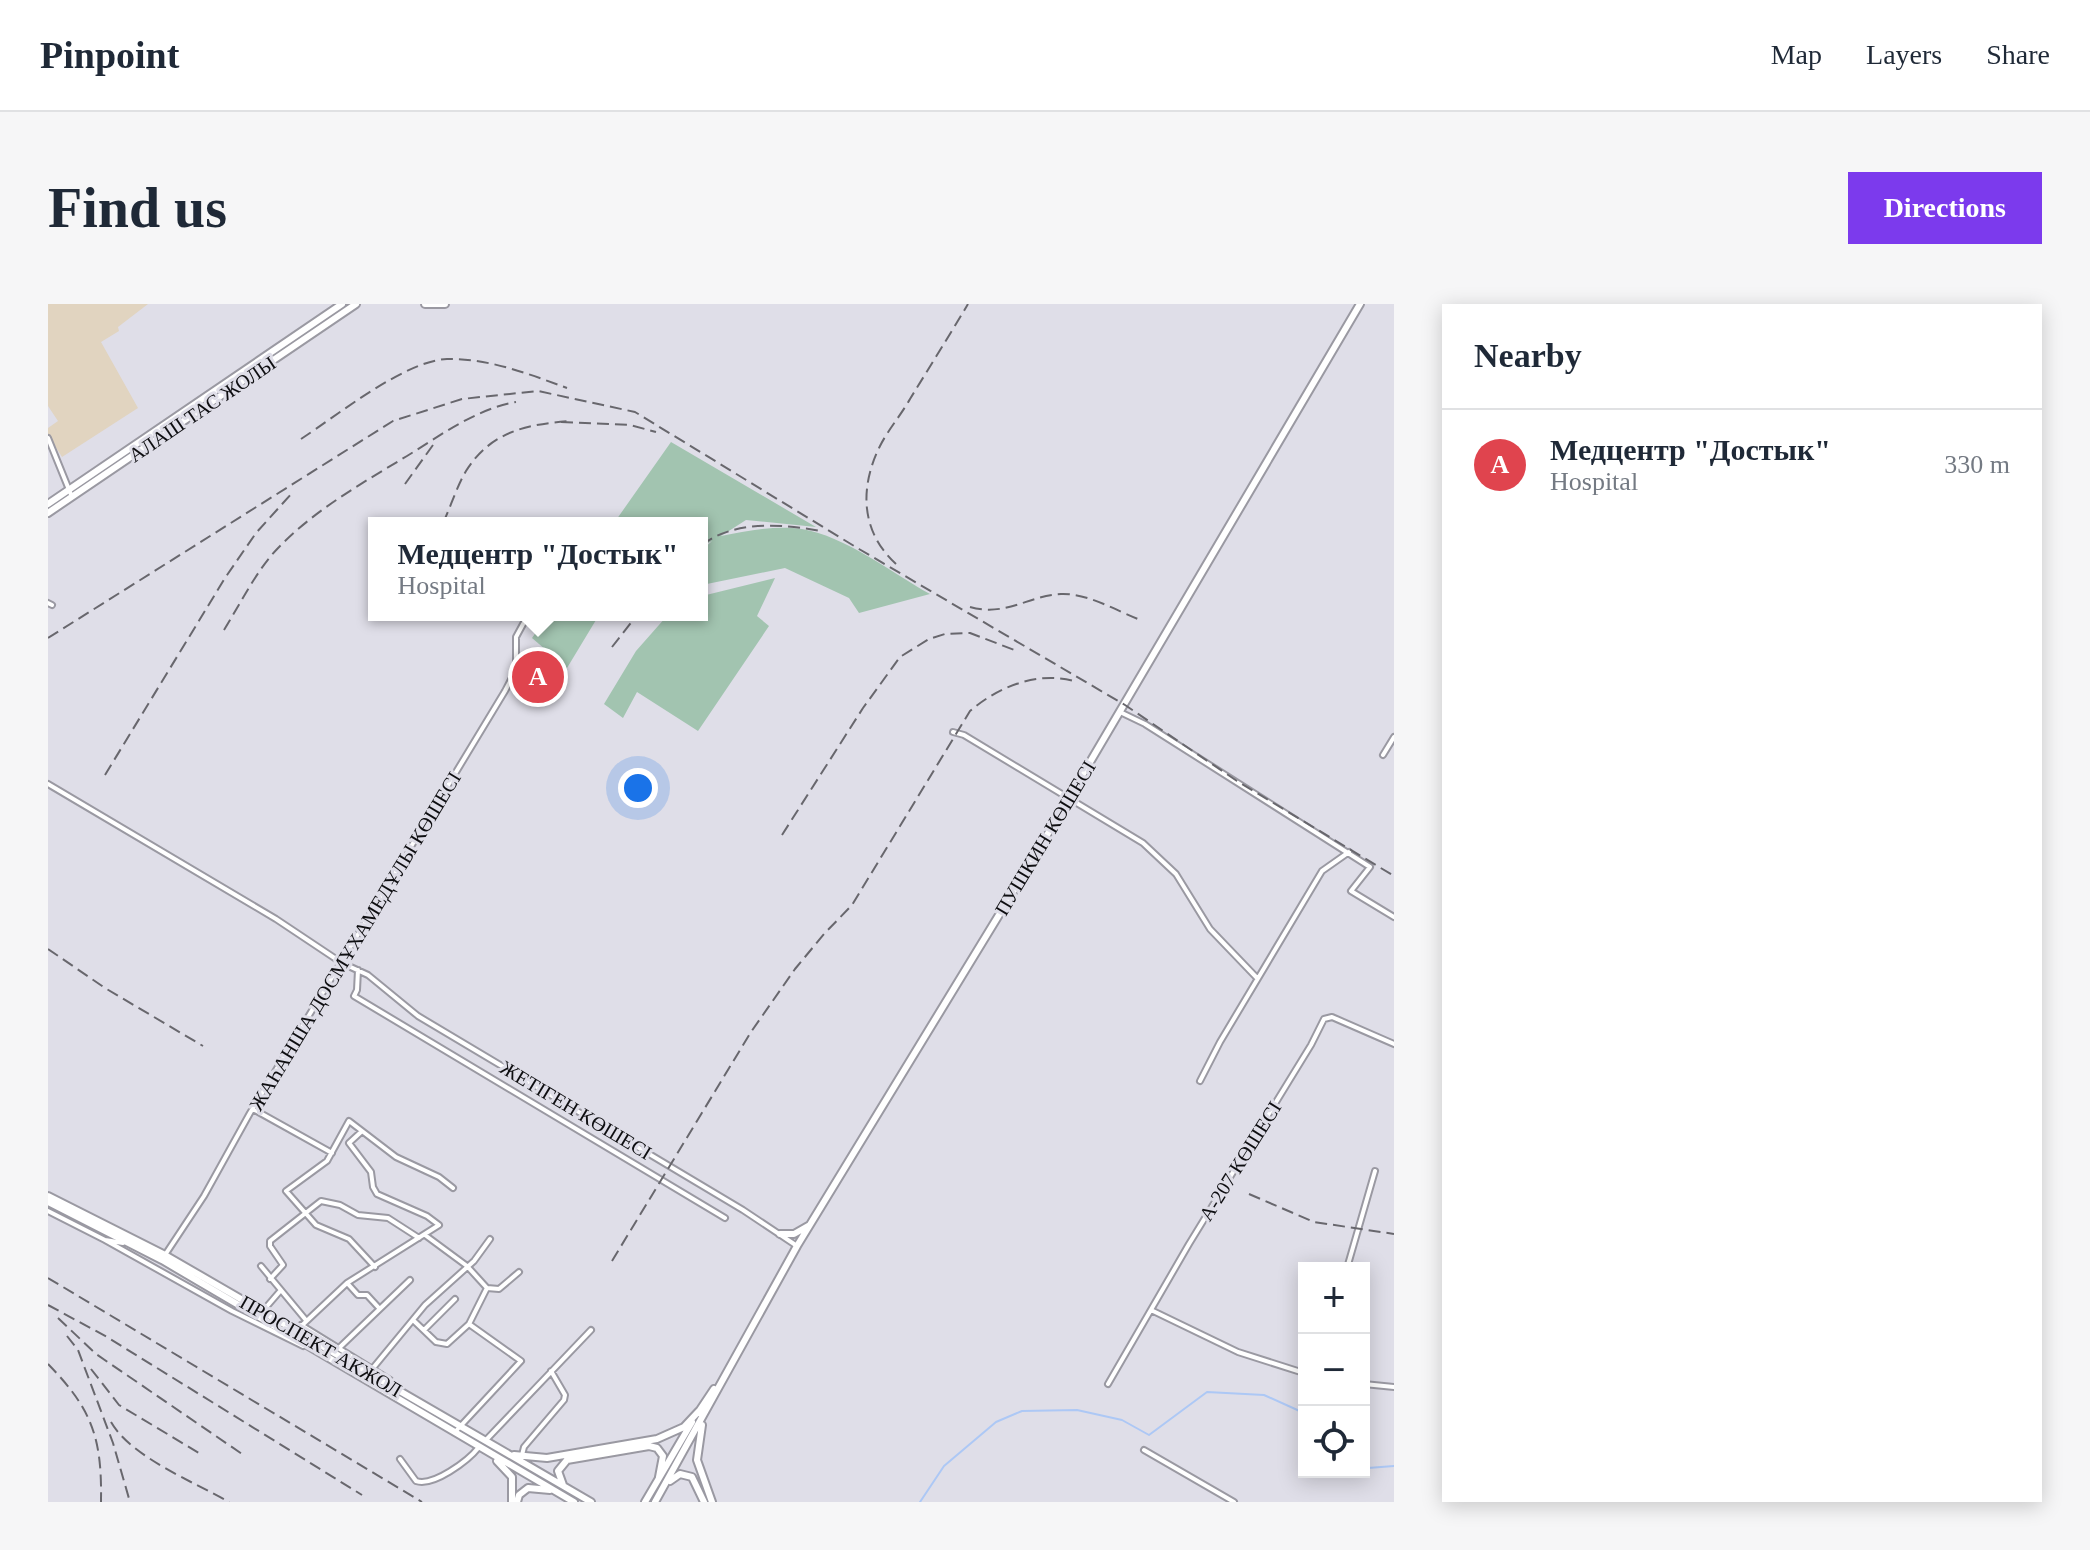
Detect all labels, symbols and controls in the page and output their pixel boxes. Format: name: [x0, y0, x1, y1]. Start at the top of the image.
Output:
text: Pinpoint: [40, 34, 179, 76]
text: Map: [1771, 39, 1822, 70]
text: Layers: [1866, 39, 1942, 70]
text: Share: [1986, 39, 2050, 70]
button: Directions: [1848, 172, 2042, 244]
text: Find us: [48, 177, 227, 239]
text: Nearby: [1474, 337, 1582, 374]
street label: АЛАШ ТАС ЖОЛЫ: [124, 352, 280, 466]
text: Медцентр "Достык": [1550, 433, 1831, 466]
text: A: [1491, 450, 1509, 479]
text: 330 m: [1944, 450, 2010, 479]
text: Hospital: [1550, 467, 1638, 496]
popup: [368, 517, 708, 621]
text: Медцентр "Достык": [398, 537, 678, 570]
text: Hospital: [398, 571, 486, 600]
pin: A: [512, 647, 564, 707]
street label: ПУШКИН КӨШЕСІ: [990, 757, 1100, 919]
street label: ЖАҺАНША ДОСМҰХАМЕДҰЛЫ КӨШЕСІ: [245, 768, 466, 1115]
your location: [618, 768, 658, 808]
street label: ЖЕТІГЕН КӨШЕСІ: [496, 1056, 656, 1164]
street label: А-207 КӨШЕСІ: [1195, 1097, 1285, 1225]
map controls: [1298, 1262, 1370, 1478]
button: +: [1298, 1262, 1370, 1334]
street label: ПРОСПЕКТ АКЖОЛ: [236, 1291, 406, 1401]
button: −: [1298, 1334, 1370, 1406]
button: locate: [1298, 1406, 1370, 1478]

